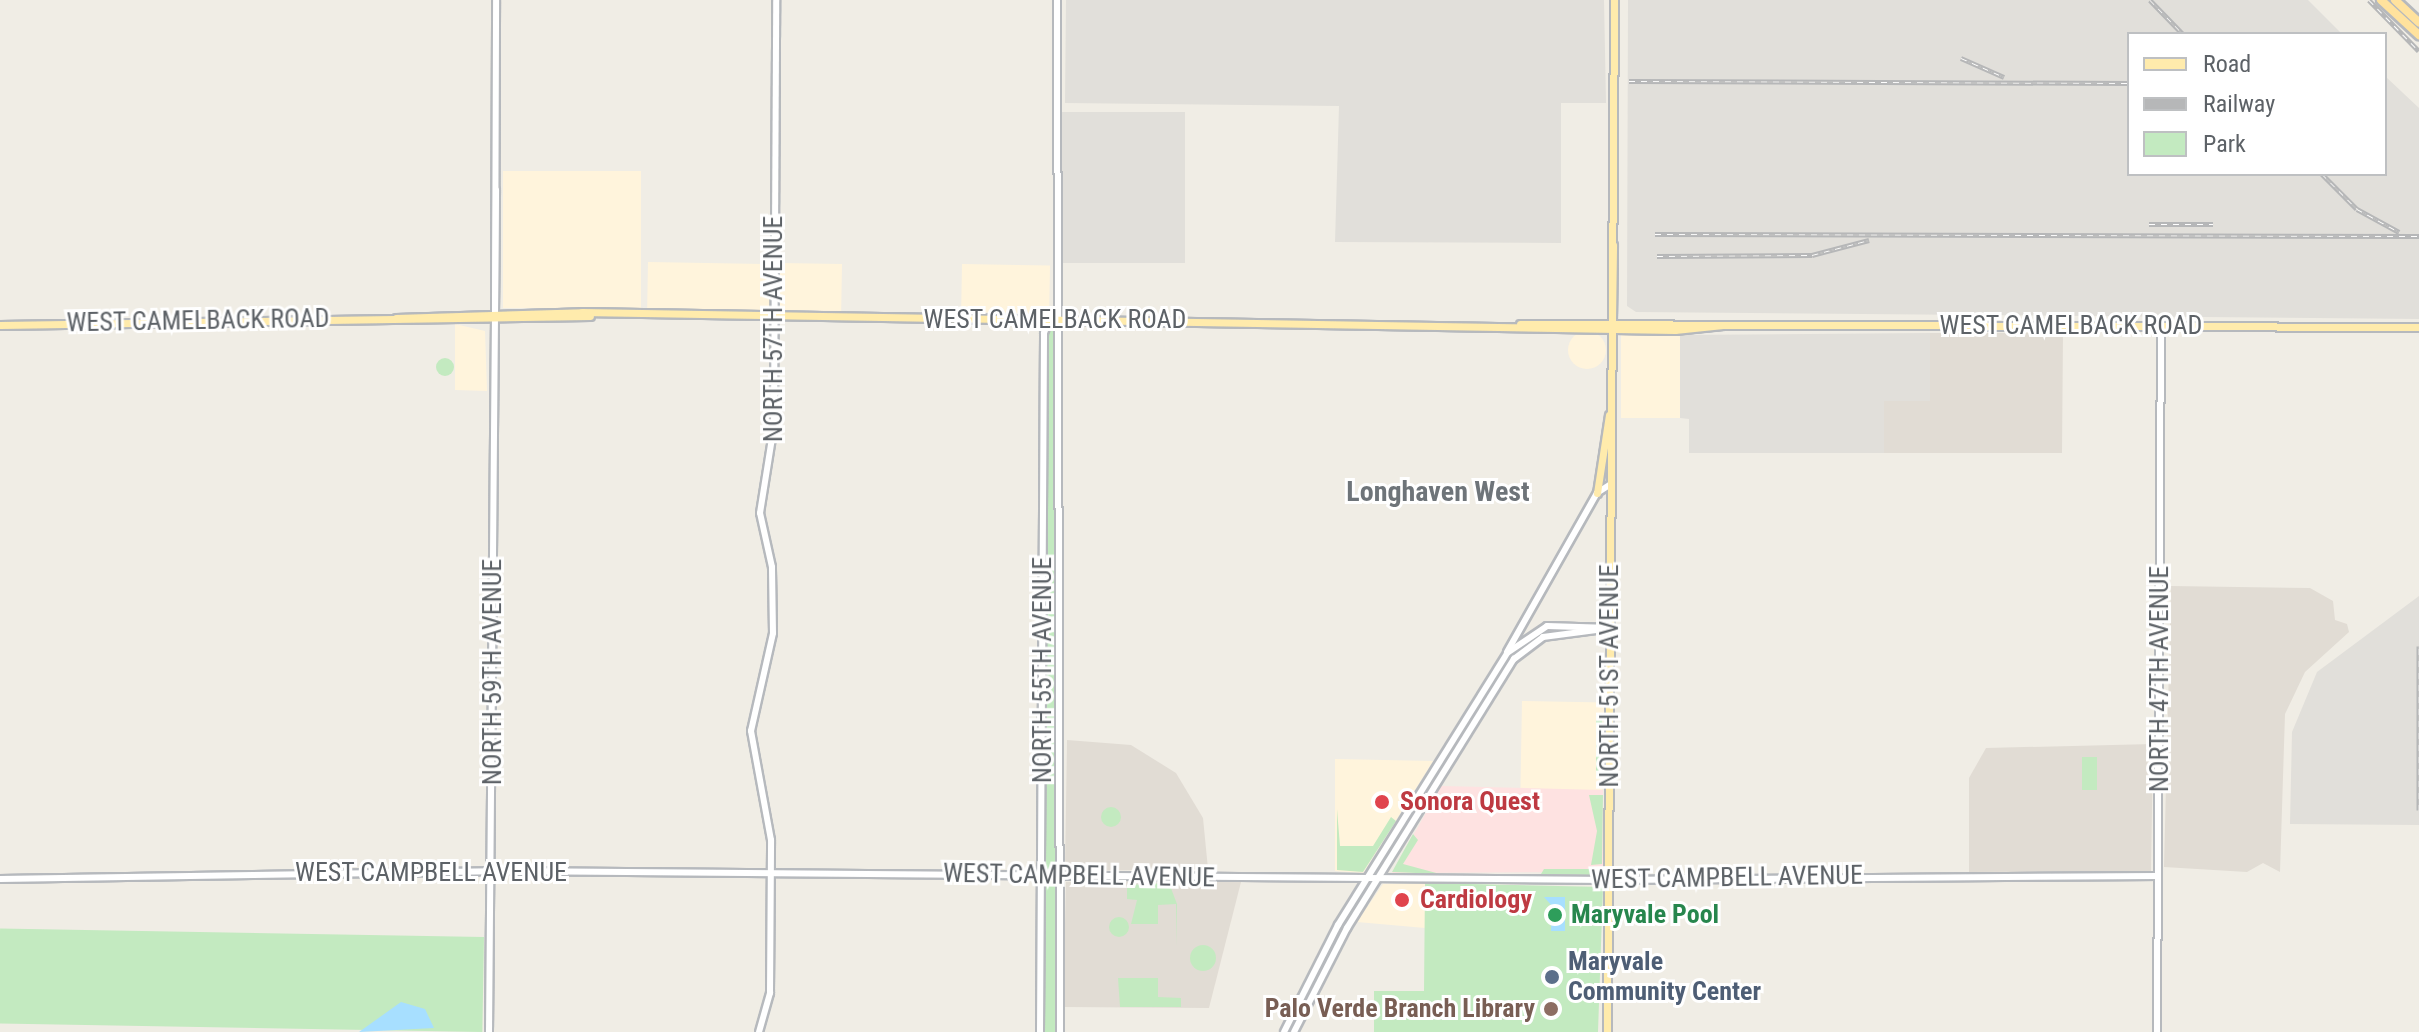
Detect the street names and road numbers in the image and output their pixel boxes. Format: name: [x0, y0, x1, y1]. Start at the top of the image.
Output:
street label: NORTH 57TH AVENUE: [758, 216, 790, 442]
street label: WEST CAMELBACK ROAD: [66, 303, 330, 339]
street label: WEST CAMELBACK ROAD: [923, 304, 1187, 336]
street label: WEST CAMELBACK ROAD: [1939, 310, 2203, 342]
street label: NORTH 55TH AVENUE: [1027, 557, 1059, 783]
street label: NORTH 59TH AVENUE: [477, 559, 509, 785]
street label: NORTH 51ST AVENUE: [1594, 564, 1626, 788]
street label: NORTH 47TH AVENUE: [2144, 566, 2176, 792]
street label: WEST CAMPBELL AVENUE: [295, 857, 567, 889]
street label: WEST CAMPBELL AVENUE: [943, 858, 1215, 894]
street label: WEST CAMPBELL AVENUE: [1591, 860, 1863, 896]

